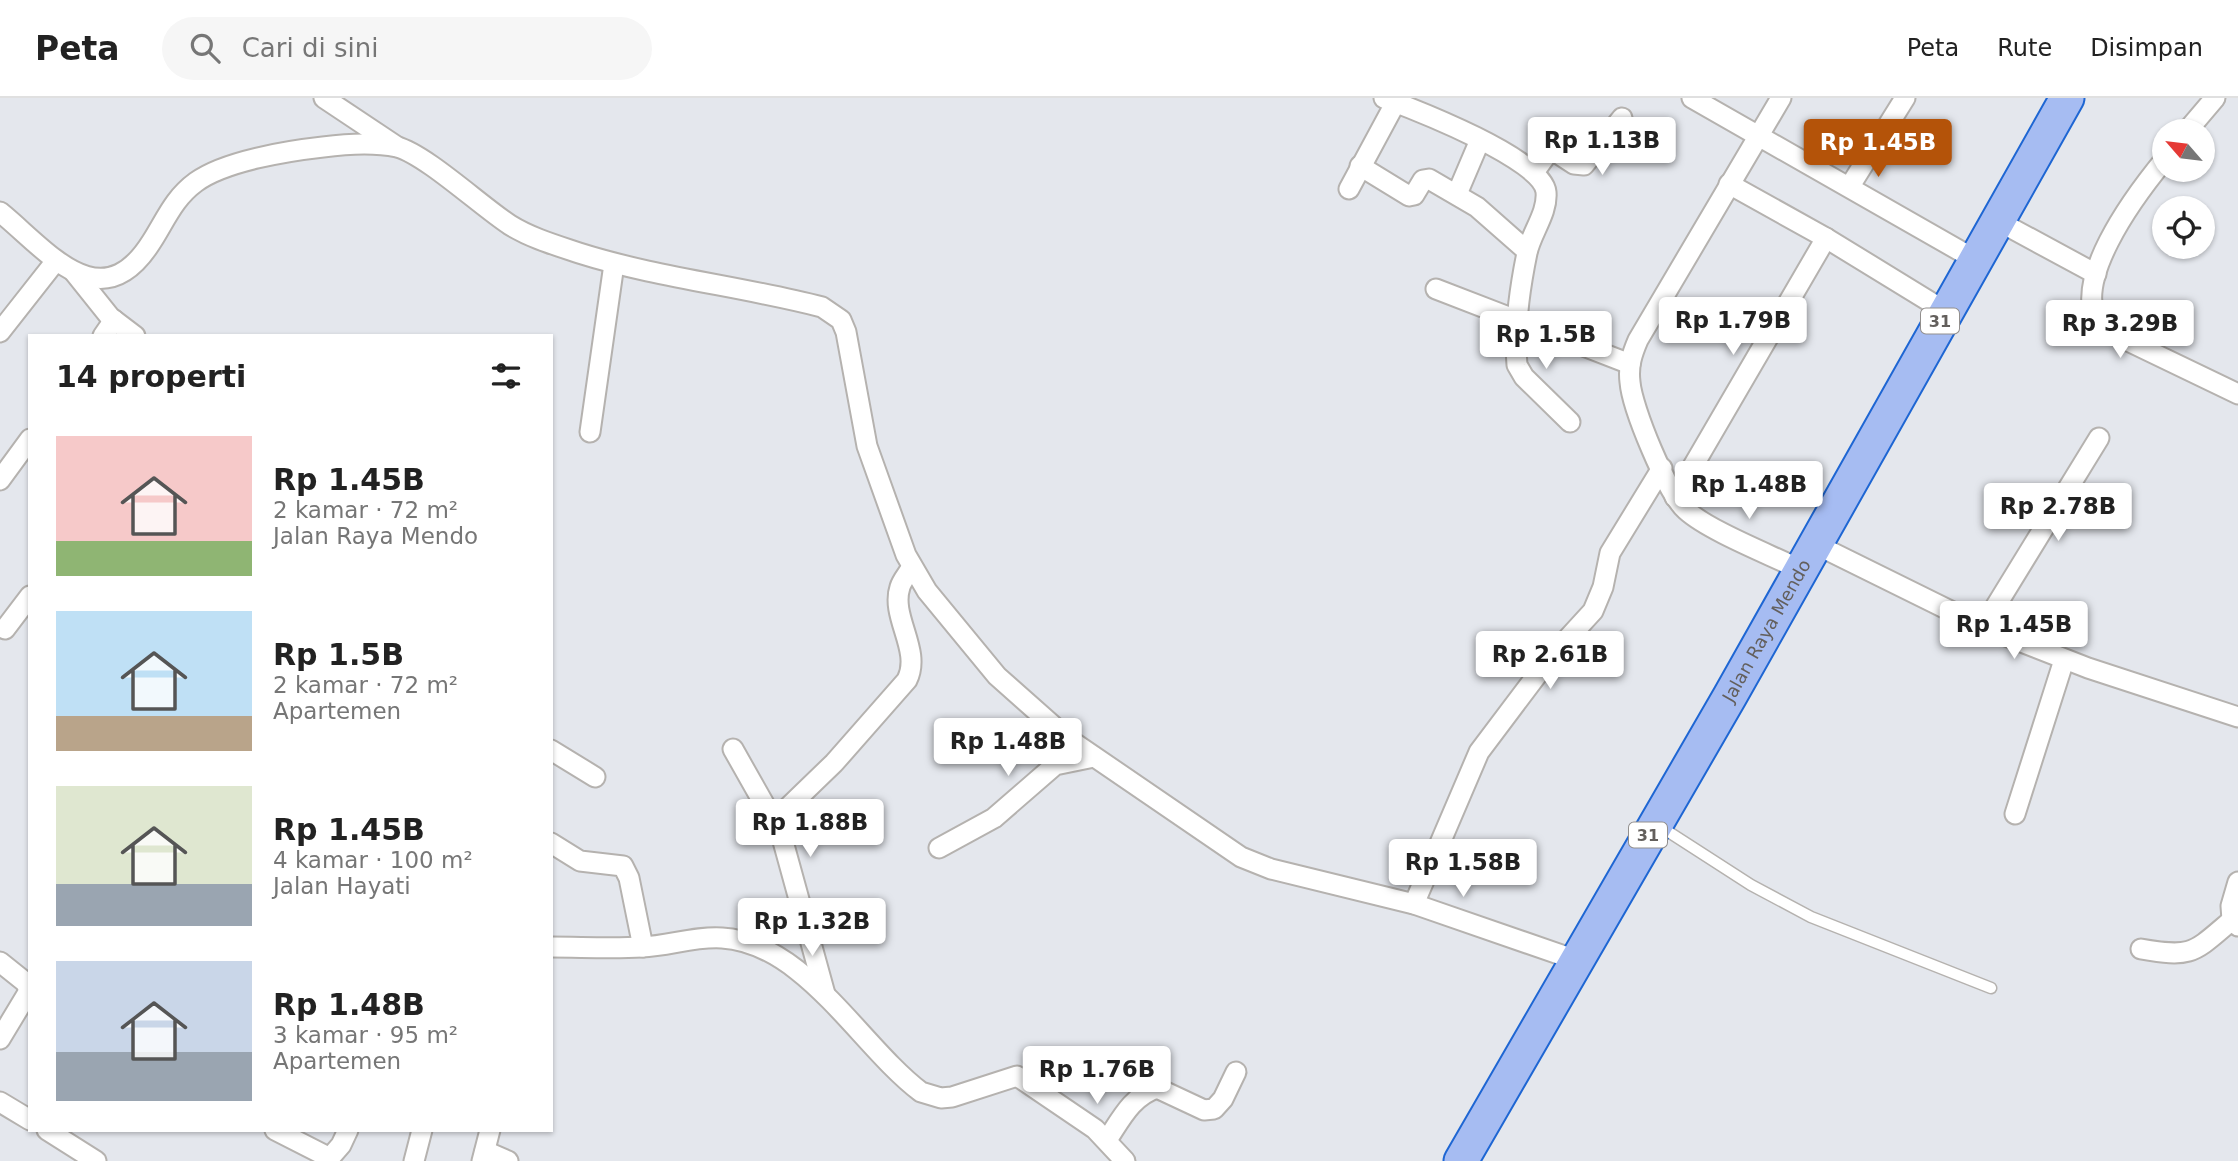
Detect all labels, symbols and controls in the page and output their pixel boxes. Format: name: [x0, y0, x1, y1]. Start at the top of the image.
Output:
search box: [162, 17, 652, 80]
text: Peta: [35, 29, 120, 68]
icon: search: [186, 29, 224, 67]
text: Cari di sini: [242, 33, 378, 63]
text: Peta: [1907, 34, 1959, 62]
text: Rute: [1997, 34, 2052, 62]
text: Disimpan: [2090, 34, 2203, 62]
pin: Rp 1.13B: [1530, 118, 1674, 177]
north arrow: [2152, 119, 2216, 182]
map controls: [2152, 119, 2215, 259]
pin: Rp 1.45B: [1806, 120, 1950, 179]
text: Rp 1.13B: [1544, 127, 1660, 153]
text: Rp 1.45B: [1820, 129, 1936, 155]
button: locate: [2152, 196, 2215, 259]
pin: Rp 1.79B: [1661, 298, 1805, 357]
pin: Rp 3.29B: [2048, 300, 2192, 360]
text: Rp 1.79B: [1675, 307, 1791, 333]
road number: 31: [1921, 308, 1959, 334]
text: Rp 3.29B: [2062, 310, 2178, 336]
pin: Rp 1.5B: [1481, 312, 1611, 371]
text: Rp 1.5B: [1496, 321, 1596, 347]
icon: filters: [487, 357, 525, 395]
text: 14 properti: [56, 359, 246, 394]
text: Rp 1.45B: [273, 462, 425, 497]
pin: Rp 1.48B: [1677, 462, 1821, 521]
icon: home: [112, 464, 196, 548]
text: Rp 1.48B: [1691, 471, 1807, 497]
pin: Rp 2.78B: [1986, 484, 2130, 543]
text: Rp 2.78B: [2000, 493, 2116, 519]
text: 2 kamar · 72 m²: [273, 497, 458, 523]
text: Jalan Raya Mendo: [273, 523, 478, 549]
street label: Jalan Raya Mendo: [1717, 555, 1815, 707]
pin: Rp 1.45B: [1942, 602, 2086, 661]
text: Rp 1.45B: [1956, 611, 2072, 637]
pin: Rp 2.61B: [1478, 632, 1622, 691]
text: Rp 1.5B: [273, 637, 404, 672]
icon: home: [112, 639, 196, 723]
text: Rp 2.61B: [1492, 641, 1608, 667]
text: 2 kamar · 72 m²: [273, 672, 458, 698]
text: Apartemen: [273, 698, 401, 724]
pin: Rp 1.48B: [936, 718, 1080, 778]
text: Rp 1.48B: [950, 728, 1066, 754]
pin: Rp 1.88B: [738, 800, 882, 859]
text: Rp 1.88B: [752, 809, 868, 835]
text: Rp 1.45B: [273, 812, 425, 847]
icon: home: [112, 814, 196, 898]
road number: 31: [1629, 822, 1667, 848]
pin: Rp 1.58B: [1391, 840, 1535, 899]
text: 4 kamar · 100 m²: [273, 847, 473, 873]
text: Rp 1.58B: [1405, 849, 1521, 875]
text: Jalan Hayati: [273, 873, 411, 899]
pin: Rp 1.32B: [740, 898, 884, 958]
text: Rp 1.32B: [754, 908, 870, 934]
text: Rp 1.48B: [273, 987, 425, 1022]
icon: home: [112, 989, 196, 1073]
text: 3 kamar · 95 m²: [273, 1022, 458, 1048]
pin: Rp 1.76B: [1025, 1046, 1169, 1106]
text: Apartemen: [273, 1048, 401, 1074]
text: Rp 1.76B: [1039, 1056, 1155, 1082]

